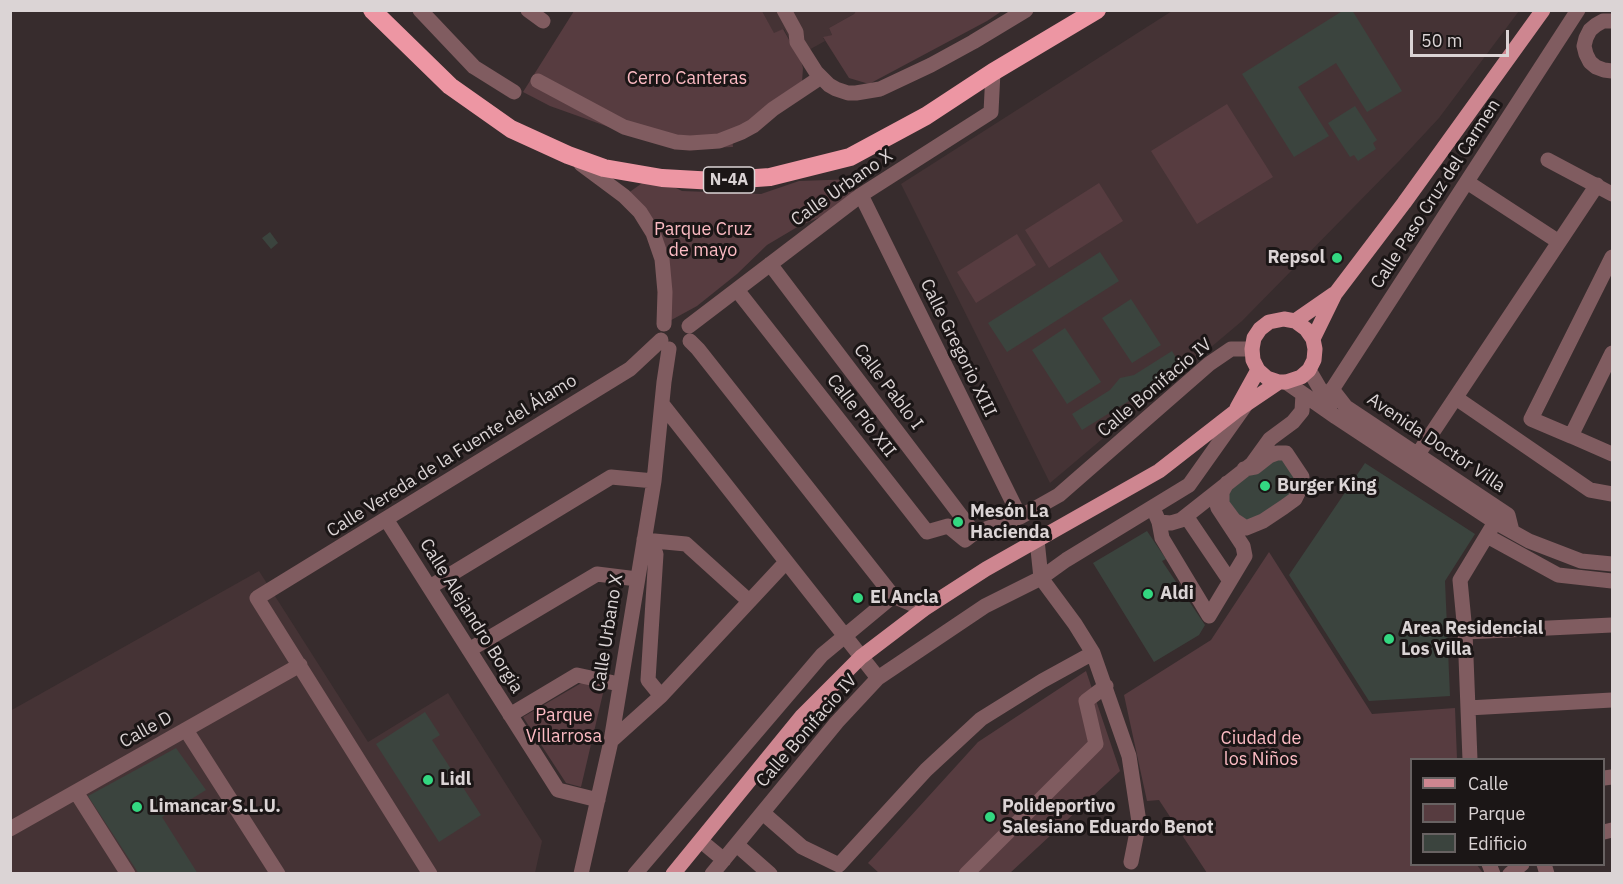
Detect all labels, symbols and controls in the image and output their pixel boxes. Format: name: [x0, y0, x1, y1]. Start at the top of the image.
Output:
scale bar: [1413, 18, 1512, 56]
text: 50 m: [1421, 29, 1463, 52]
park label: Cerro Canteras: [627, 68, 747, 90]
street label: Calle Paso Cruz del Carmen: [1367, 95, 1505, 293]
street label: Calle Urbano X: [787, 145, 897, 231]
road number: N-4A: [704, 167, 754, 193]
park label: Parque Cruz de mayo: [654, 219, 752, 262]
place label: Repsol: [1267, 247, 1325, 269]
marker: Repsol: [1330, 251, 1344, 265]
street label: Calle Gregorio XIII: [915, 275, 1001, 421]
street label: Calle Bonifacio IV: [1093, 334, 1217, 442]
street label: Calle Pablo I: [849, 340, 927, 434]
street label: Calle Vereda de la Fuente del Álamo: [323, 370, 581, 542]
street label: Calle Pío XII: [822, 370, 900, 462]
street label: Avenida Doctor Villa: [1363, 389, 1509, 497]
place label: Burger King: [1277, 475, 1377, 497]
marker: Burger King: [1258, 479, 1272, 493]
place label: Mesón La Hacienda: [970, 501, 1050, 544]
marker: Mesón La Hacienda: [951, 515, 965, 529]
street label: Calle Alejandro Borgia: [415, 535, 527, 697]
street label: Calle Urbano X: [588, 573, 628, 693]
place label: Aldi: [1160, 583, 1194, 605]
place label: El Ancla: [870, 587, 939, 609]
marker: Aldi: [1141, 587, 1155, 601]
marker: El Ancla: [851, 591, 865, 605]
place label: Area Residencial Los Villa: [1401, 618, 1543, 660]
marker: Area Residencial Los Villa: [1382, 632, 1396, 646]
street label: Calle Bonifacio IV: [752, 670, 862, 792]
park label: Parque Villarrosa: [526, 705, 602, 748]
street label: Calle D: [116, 707, 176, 753]
park label: Ciudad de los Niños: [1221, 728, 1301, 771]
legend: [1410, 758, 1605, 866]
place label: Lidl: [440, 769, 471, 791]
text: Calle: [1468, 772, 1508, 795]
marker: Lidl: [421, 773, 435, 787]
place label: Limancar S.L.U.: [149, 796, 281, 818]
place label: Polideportivo Salesiano Eduardo Benot: [1002, 796, 1214, 838]
marker: Limancar S.L.U.: [130, 800, 144, 814]
text: Parque: [1468, 802, 1525, 825]
marker: Polideportivo Salesiano Eduardo Benot: [983, 810, 997, 824]
text: Edificio: [1468, 832, 1527, 855]

